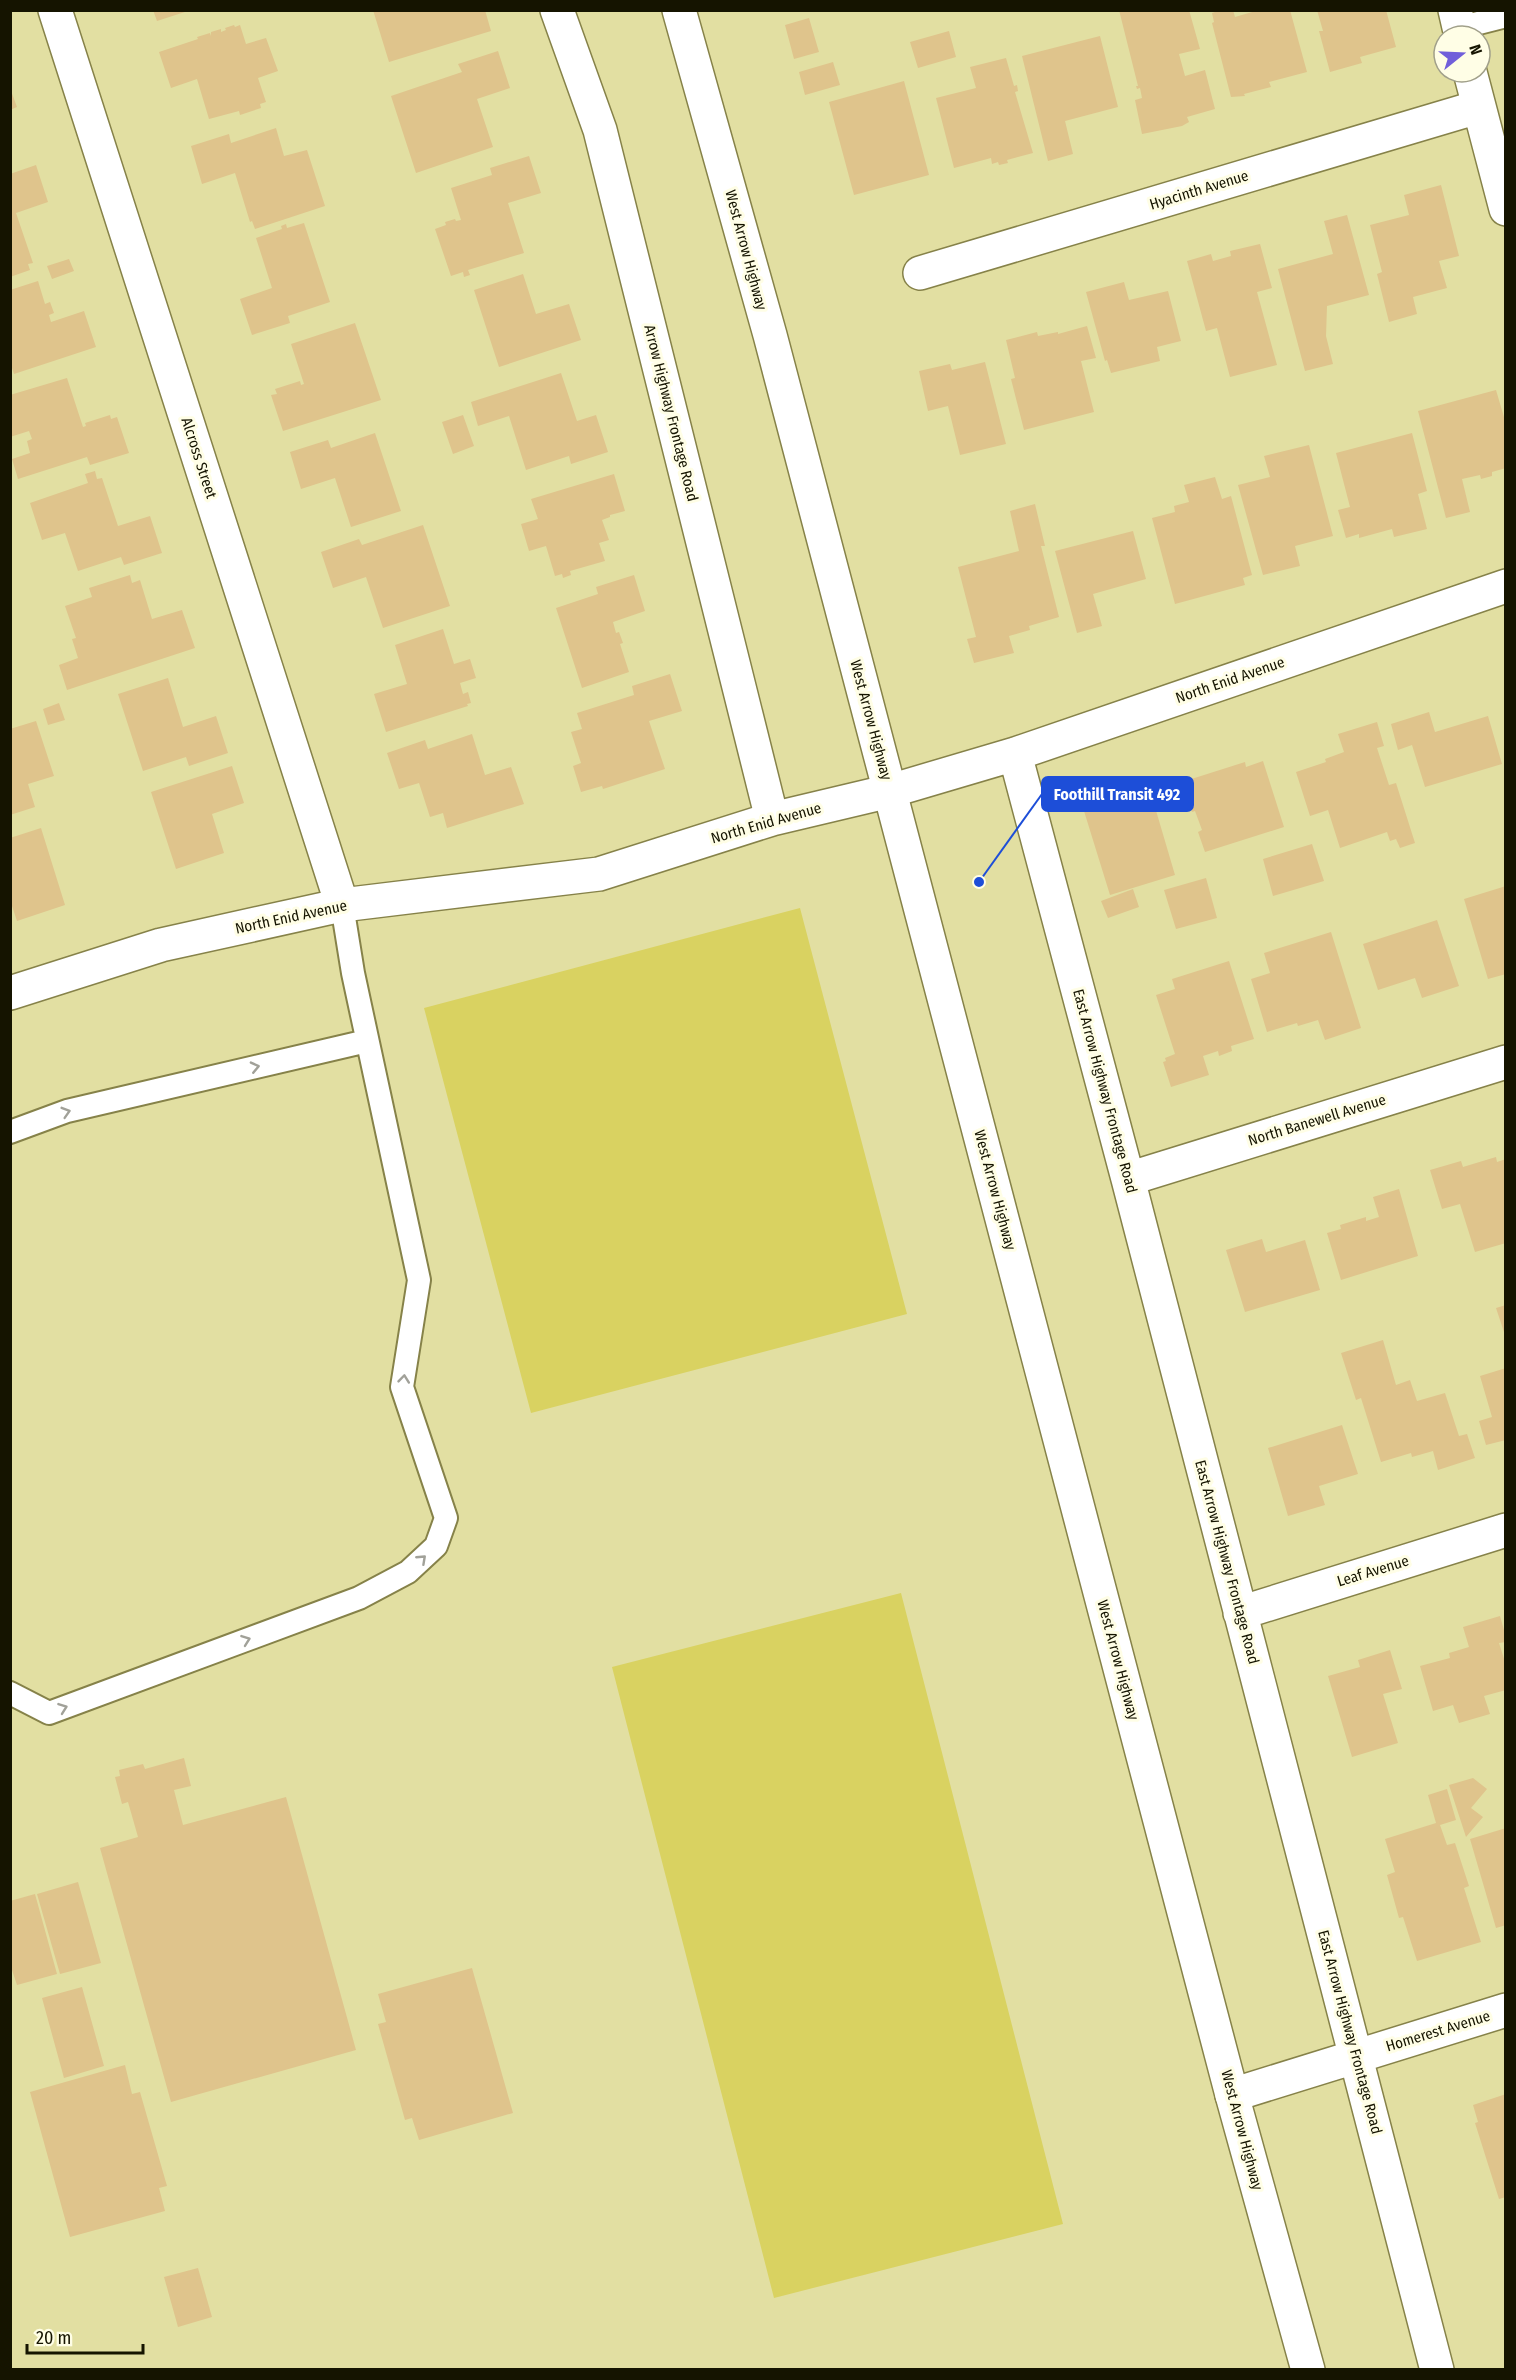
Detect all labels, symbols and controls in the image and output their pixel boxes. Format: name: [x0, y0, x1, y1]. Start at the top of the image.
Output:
north arrow: [1432, 24, 1492, 84]
text: N: [1465, 42, 1486, 57]
street label: Hyacinth Avenue: [1147, 166, 1251, 214]
street label: West Arrow Highway: [721, 188, 771, 312]
street label: Arrow Highway Frontage Road: [640, 323, 702, 503]
street label: Alcross Street: [177, 415, 221, 501]
street label: North Enid Avenue: [1173, 653, 1287, 707]
street label: West Arrow Highway: [846, 658, 896, 782]
callout: Foothill Transit 492: [1042, 777, 1193, 811]
text: Foothill Transit 492: [1054, 785, 1181, 804]
street label: North Enid Avenue: [709, 799, 823, 847]
street label: North Enid Avenue: [233, 896, 349, 938]
street label: East Arrow Highway Frontage Road: [1069, 987, 1141, 1195]
one-way arrow: [250, 1061, 260, 1074]
street label: North Banewell Avenue: [1246, 1090, 1388, 1150]
one-way arrow: [60, 1107, 71, 1119]
street label: West Arrow Highway: [970, 1128, 1020, 1252]
one-way arrow: [397, 1374, 410, 1384]
street label: East Arrow Highway Frontage Road: [1191, 1458, 1263, 1666]
street label: Leaf Avenue: [1335, 1552, 1411, 1590]
one-way arrow: [415, 1555, 426, 1566]
street label: West Arrow Highway: [1093, 1598, 1143, 1722]
one-way arrow: [240, 1634, 251, 1647]
one-way arrow: [57, 1703, 68, 1715]
street label: East Arrow Highway Frontage Road: [1314, 1928, 1386, 2136]
street label: Homerest Avenue: [1384, 2007, 1492, 2055]
street label: West Arrow Highway: [1217, 2068, 1267, 2192]
scale bar: [27, 2317, 142, 2355]
text: 20 m: [36, 2327, 71, 2349]

